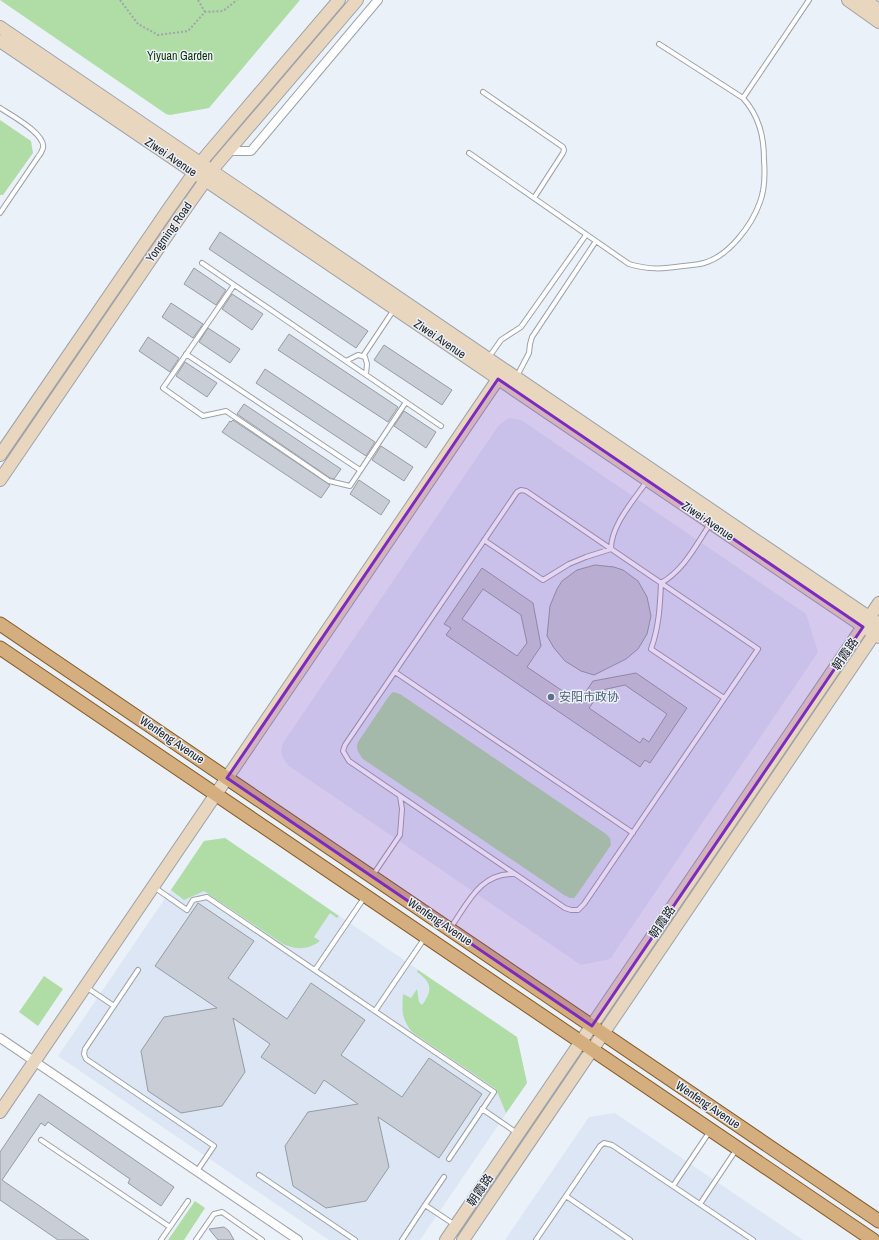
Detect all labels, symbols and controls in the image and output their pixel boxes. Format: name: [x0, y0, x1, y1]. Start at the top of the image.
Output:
park label: Yiyuan Garden: [147, 48, 213, 64]
street label: Ziwei Avenue: [142, 134, 200, 180]
street label: Yongming Road: [142, 199, 196, 265]
street label: Ziwei Avenue: [411, 316, 469, 362]
street label: Ziwei Avenue: [679, 498, 737, 544]
street label: 朝霞路: [828, 635, 862, 673]
place label: 安阳市政协: [559, 689, 619, 705]
marker: 安阳市政协: [546, 692, 556, 702]
street label: Wenfeng Avenue: [137, 713, 207, 767]
street label: Wenfeng Avenue: [405, 895, 475, 949]
street label: 朝霞路: [645, 903, 679, 941]
street label: Wenfeng Avenue: [673, 1078, 743, 1132]
street label: 朝霞路: [463, 1171, 497, 1209]

